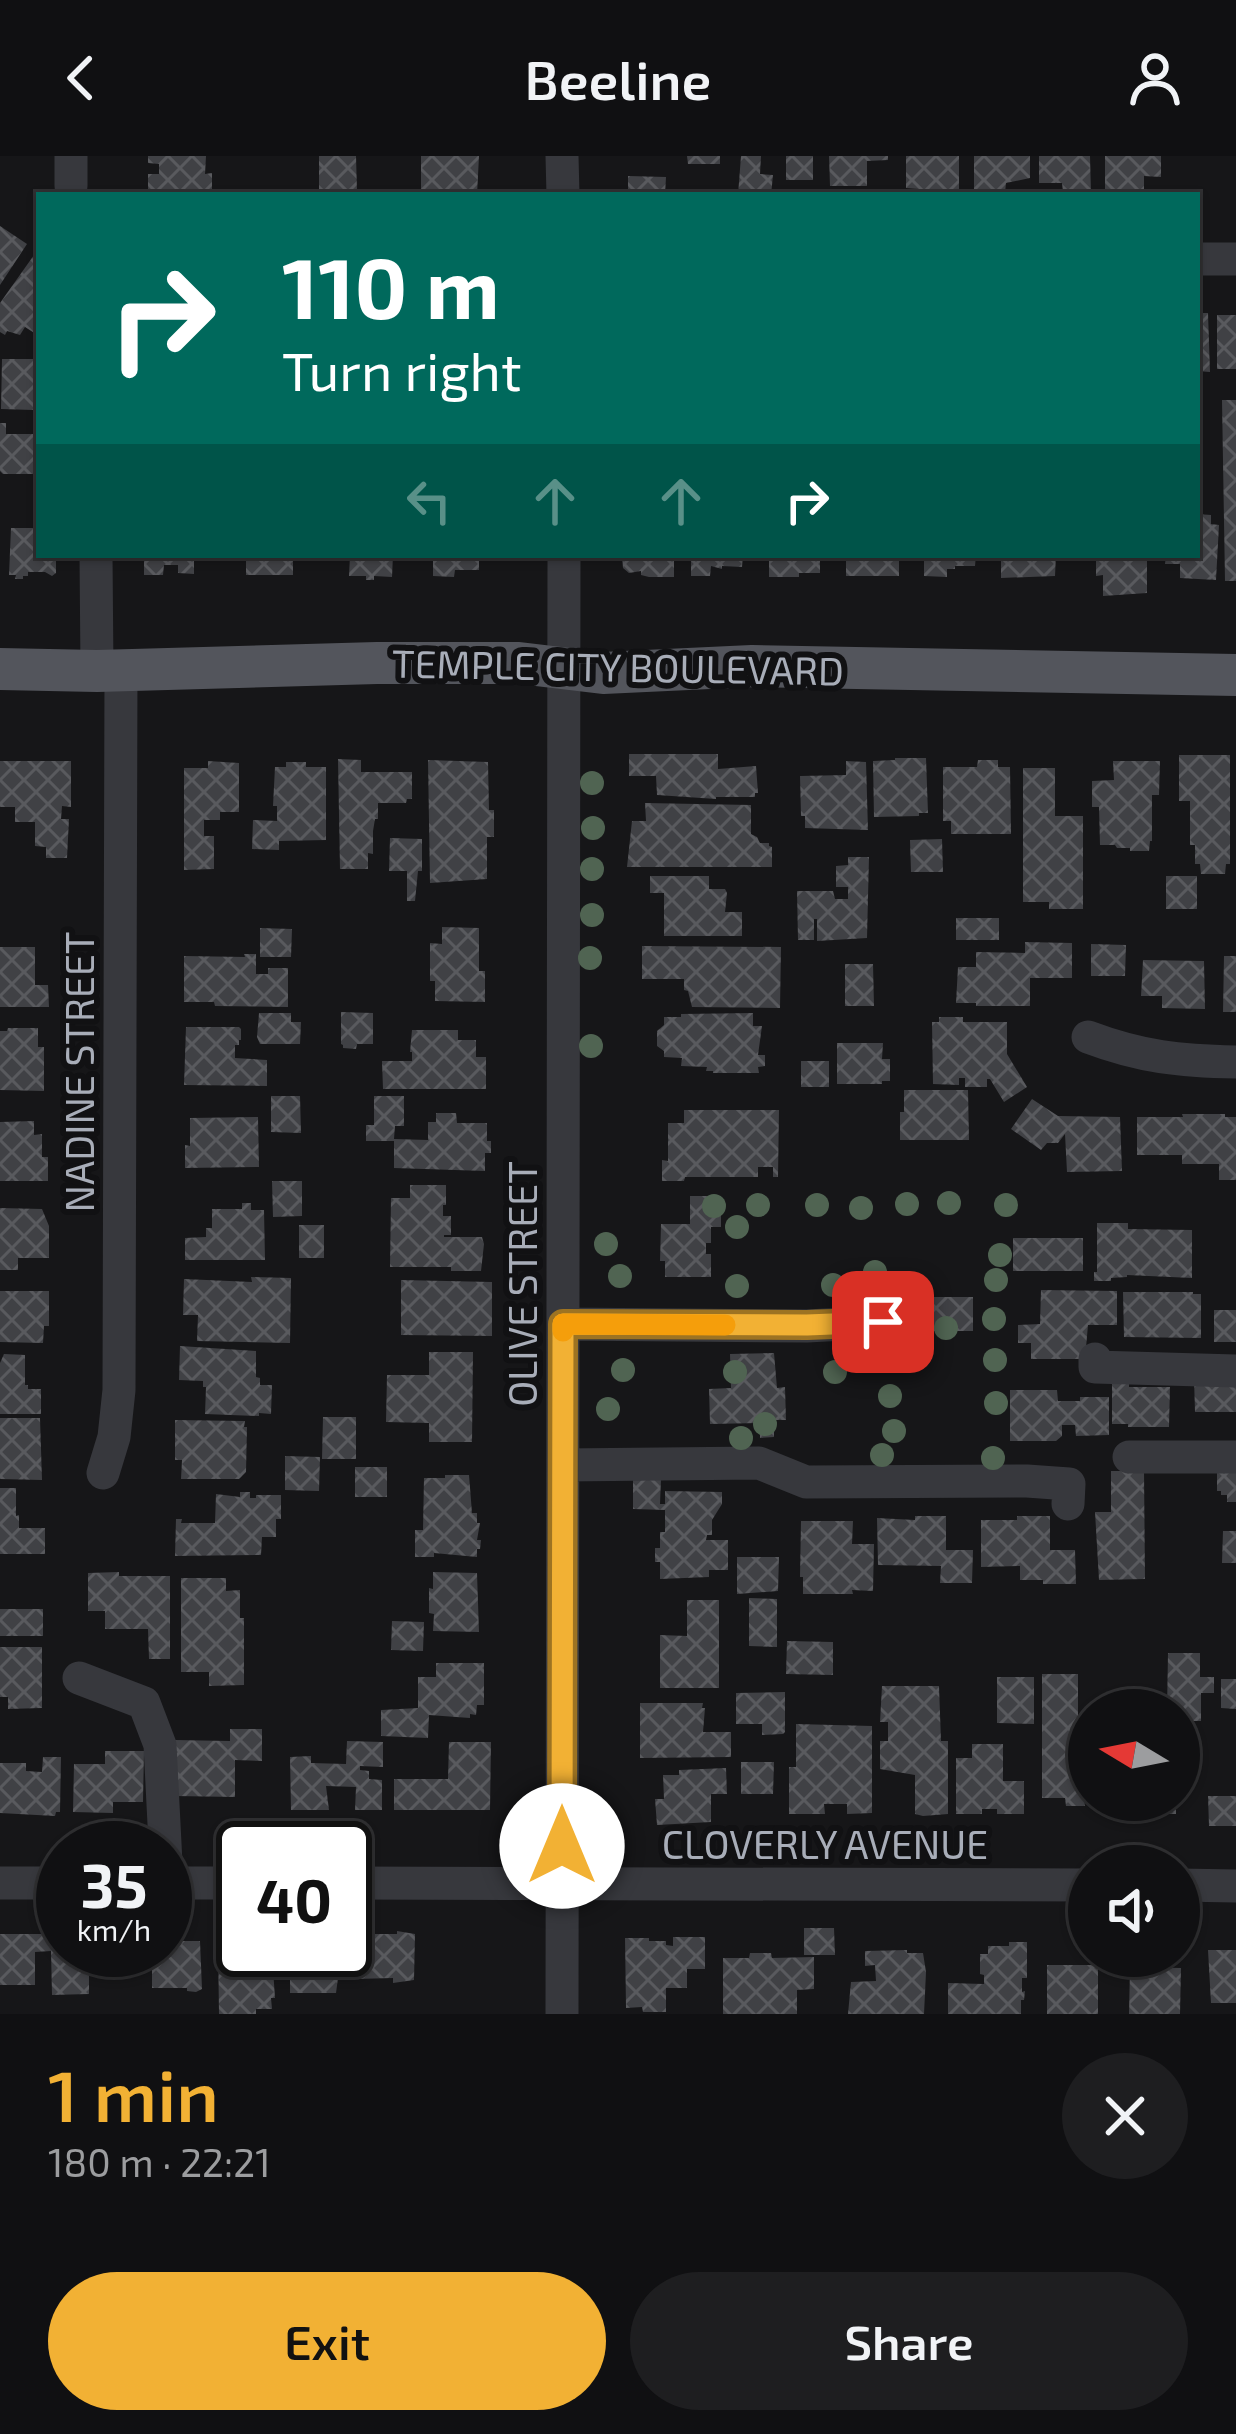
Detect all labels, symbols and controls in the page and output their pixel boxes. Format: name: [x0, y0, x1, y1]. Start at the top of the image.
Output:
icon: back: [48, 45, 114, 111]
icon: person: [1122, 45, 1188, 111]
text: Beeline: [525, 46, 711, 111]
text: 110 m: [282, 235, 500, 336]
icon: right: [84, 240, 240, 396]
text: Turn right: [282, 337, 522, 402]
icon: left: [396, 468, 462, 534]
icon: ahead: [522, 468, 588, 534]
icon: ahead: [648, 468, 714, 534]
icon: right: [774, 468, 840, 534]
street label: TEMPLE CITY BOULEVARD: [392, 639, 844, 693]
street label: NADINE STREET: [55, 932, 102, 1212]
street label: OLIVE STREET: [498, 1161, 545, 1407]
pin: [832, 1271, 934, 1373]
icon: arrive: [850, 1289, 916, 1355]
north arrow: [1068, 1689, 1200, 1821]
map controls: [1068, 1689, 1200, 1977]
position arrow: [499, 1783, 625, 1909]
street label: CLOVERLY AVENUE: [662, 1820, 988, 1867]
speed limit sign: 40: [216, 1821, 372, 1977]
button: sound: [1068, 1845, 1200, 1977]
text: 35: [80, 1848, 148, 1920]
text: km/h: [77, 1911, 151, 1947]
text: 1 min: [48, 2050, 219, 2136]
button: close: [1062, 2053, 1188, 2179]
text: 180 m · 22:21: [48, 2138, 271, 2185]
button: Exit: [48, 2272, 606, 2410]
button: Share: [630, 2272, 1188, 2410]

